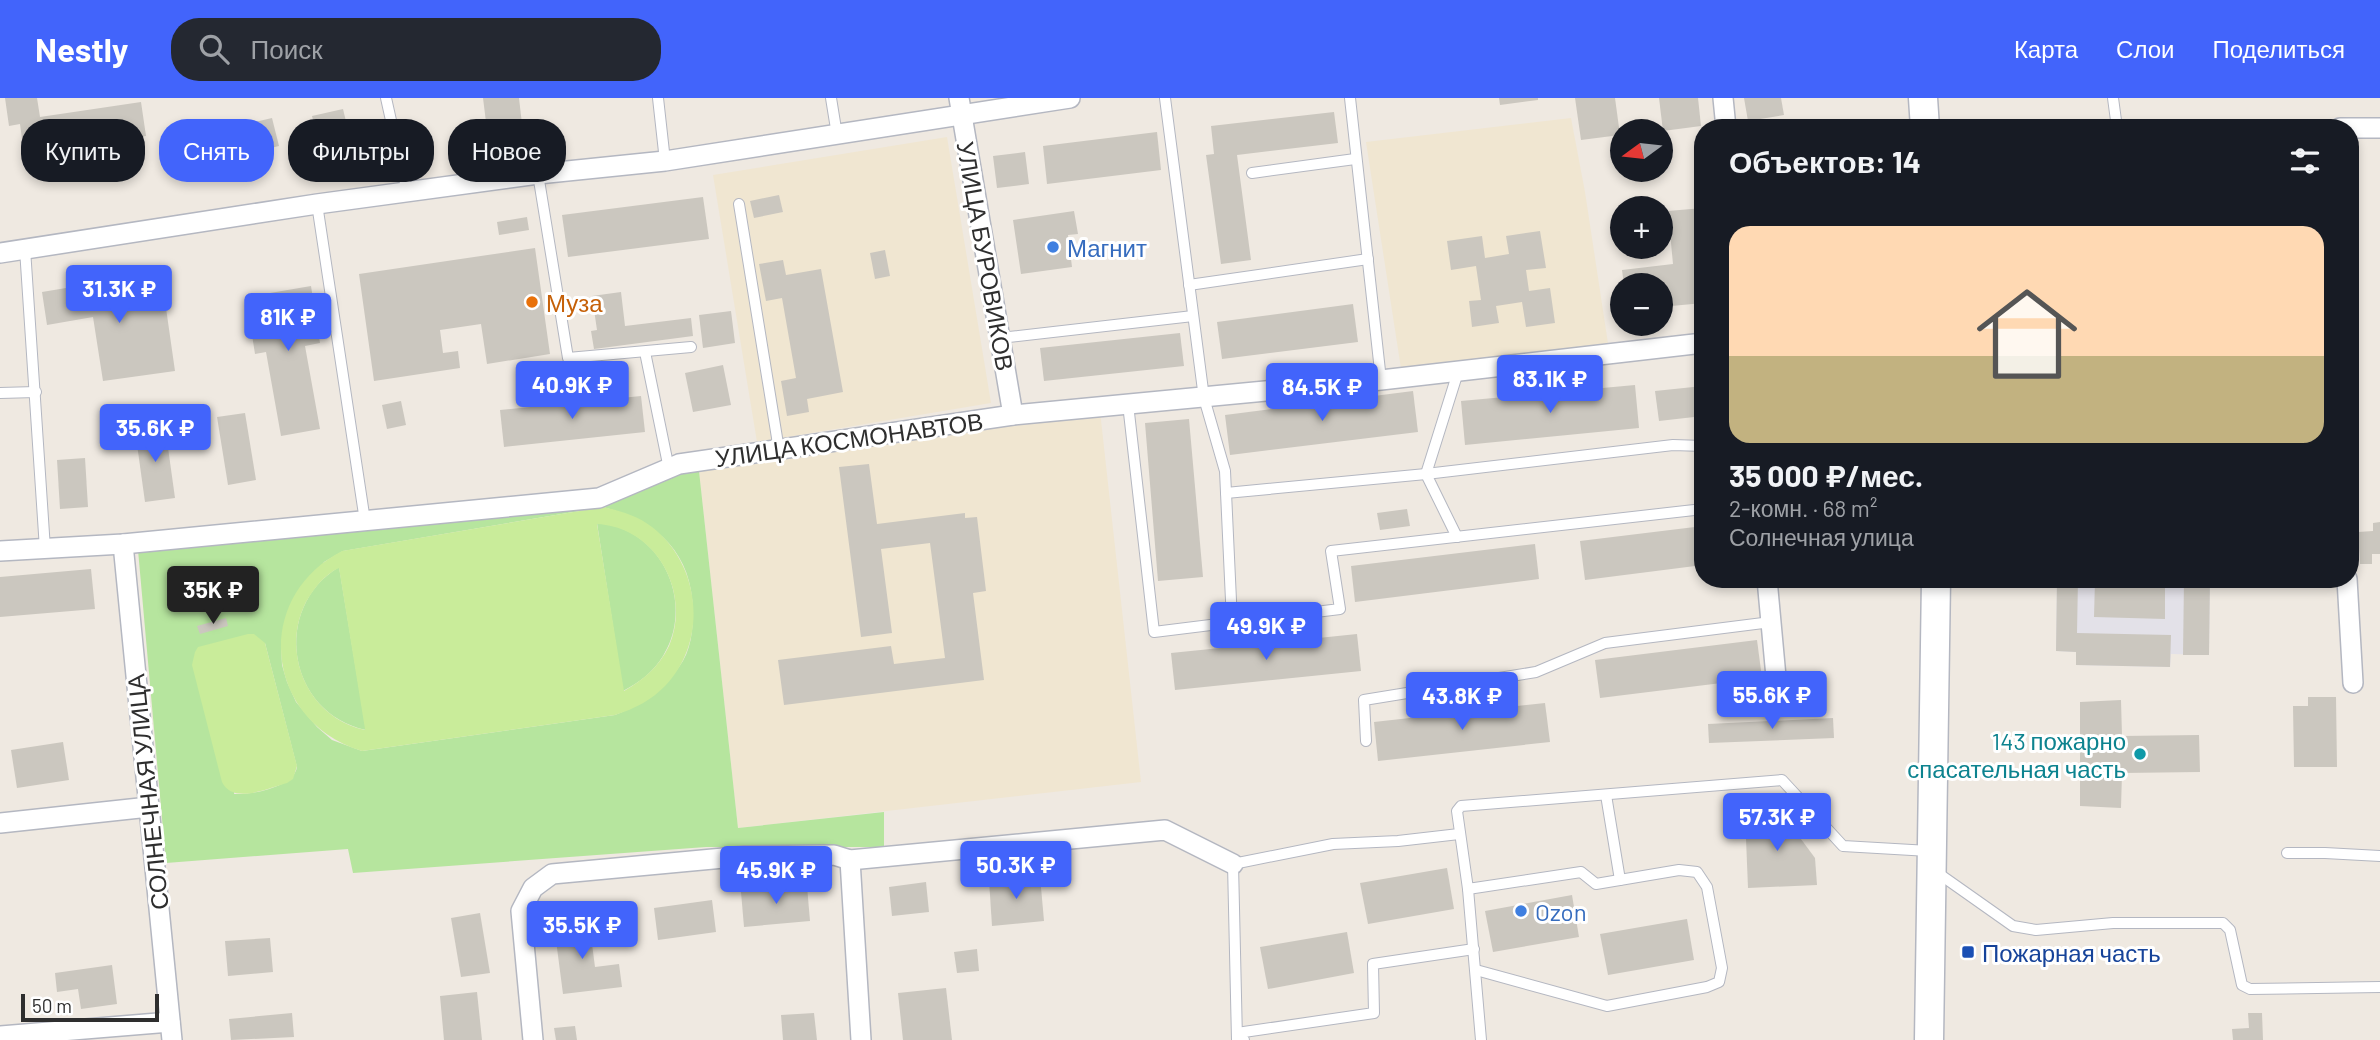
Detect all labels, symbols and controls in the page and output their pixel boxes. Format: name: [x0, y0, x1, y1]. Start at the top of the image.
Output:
search box: [171, 18, 661, 81]
text: Nestly: [35, 29, 129, 69]
icon: search: [195, 30, 233, 68]
text: Поиск: [251, 33, 323, 64]
text: Карта: [2014, 34, 2078, 63]
text: Слои: [2116, 34, 2174, 63]
text: Поделиться: [2212, 34, 2345, 63]
chip: Купить: [21, 119, 145, 182]
chip: Снять: [159, 119, 274, 182]
chip: Фильтры: [288, 119, 434, 182]
chip: Новое: [448, 119, 566, 182]
north arrow: [1610, 119, 1673, 182]
map controls: [1610, 119, 1673, 336]
street label: УЛИЦА БУРОВИКОВ: [952, 139, 1020, 373]
icon: filters: [2286, 142, 2324, 180]
text: Объектов: 14: [1729, 143, 1921, 179]
button: +: [1610, 196, 1673, 259]
place label: Магнит: [1067, 233, 1147, 262]
marker: Магнит: [1045, 239, 1061, 255]
pin: 31.3K ₽: [54, 266, 184, 325]
icon: home: [1964, 271, 2090, 397]
button: −: [1610, 273, 1673, 336]
text: 31.3K ₽: [82, 274, 156, 302]
place label: Муза: [546, 288, 603, 317]
pin: 81K ₽: [239, 294, 337, 353]
marker: Муза: [524, 294, 540, 310]
text: 81K ₽: [260, 302, 316, 330]
pin: 83.1K ₽: [1485, 356, 1615, 415]
pin: 40.9K ₽: [507, 362, 637, 421]
pin: 84.5K ₽: [1257, 364, 1387, 423]
text: 83.1K ₽: [1513, 364, 1587, 392]
text: 40.9K ₽: [532, 370, 612, 398]
text: 84.5K ₽: [1282, 372, 1362, 400]
pin: 35.6K ₽: [90, 404, 220, 464]
street label: УЛИЦА КОСМОНАВТОВ: [713, 406, 985, 472]
text: 35.6K ₽: [116, 413, 194, 441]
text: 35 000 ₽/мес.: [1729, 457, 1923, 493]
text: 2-комн. · 68 m²: [1729, 494, 1877, 522]
text: Солнечная улица: [1729, 523, 1914, 551]
pin: 35K ₽: [164, 566, 262, 626]
text: 35K ₽: [183, 575, 243, 603]
pin: 49.9K ₽: [1201, 602, 1331, 662]
text: 49.9K ₽: [1226, 611, 1306, 639]
pin: 43.8K ₽: [1397, 672, 1527, 732]
pin: 55.6K ₽: [1707, 672, 1837, 731]
street label: СОЛНЕЧНАЯ УЛИЦА: [120, 673, 174, 911]
text: 55.6K ₽: [1733, 680, 1811, 708]
text: 43.8K ₽: [1422, 681, 1502, 709]
place label: 143 пожарно спасательная часть: [1907, 726, 2126, 783]
marker: 143 пожарно спасательная часть: [2132, 746, 2148, 762]
pin: 57.3K ₽: [1712, 794, 1842, 853]
text: 57.3K ₽: [1739, 802, 1815, 830]
pin: 50.3K ₽: [951, 842, 1081, 901]
pin: 45.9K ₽: [711, 846, 841, 906]
text: 50.3K ₽: [976, 850, 1056, 878]
text: 45.9K ₽: [736, 855, 816, 883]
place label: Ozon: [1535, 897, 1587, 926]
pin: 35.5K ₽: [517, 902, 647, 961]
marker: Ozon: [1513, 903, 1529, 919]
text: 35.5K ₽: [543, 910, 621, 938]
place label: Пожарная часть: [1982, 938, 2161, 967]
marker: Пожарная часть: [1960, 944, 1976, 960]
scale bar: [21, 991, 159, 1023]
text: 50 m: [32, 994, 72, 1017]

